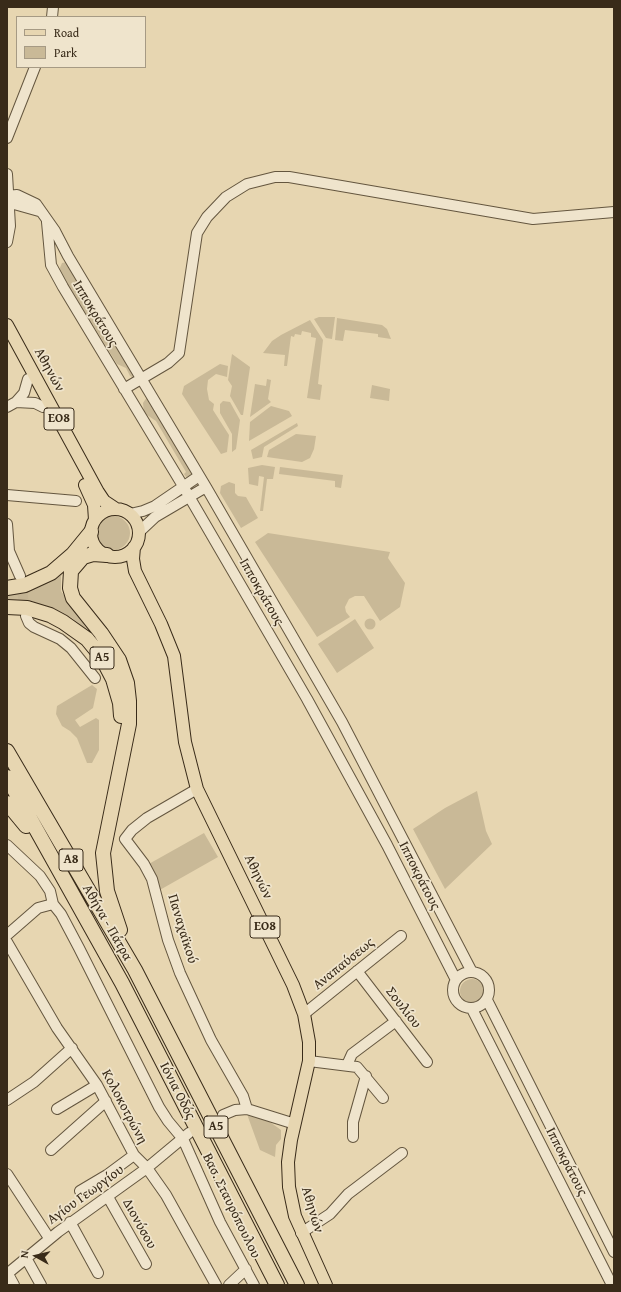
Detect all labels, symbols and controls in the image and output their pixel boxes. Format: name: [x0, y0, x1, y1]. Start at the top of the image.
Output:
legend: [16, 16, 146, 68]
text: Road: [54, 24, 79, 41]
text: Park: [54, 44, 77, 61]
street label: Ιπποκράτους: [69, 278, 121, 350]
street label: Αθηνών: [30, 345, 68, 395]
road number: ΕΟ8: [44, 408, 74, 430]
street label: Ιπποκράτους: [235, 555, 287, 629]
road number: Α5: [90, 647, 114, 669]
street label: Ιπποκράτους: [395, 839, 443, 913]
road number: Α8: [59, 849, 83, 871]
street label: Αθηνών: [240, 852, 276, 902]
street label: Αθήνα - Πάτρα: [78, 882, 136, 964]
street label: Παναχαϊκού: [163, 892, 201, 966]
road number: ΕΟ8: [250, 916, 280, 938]
street label: Αναπαύσεως: [310, 934, 378, 994]
street label: Σουλίου: [382, 984, 424, 1032]
street label: Ιόνια Οδός: [155, 1059, 199, 1123]
street label: Κολοκοτρώνη: [97, 1067, 151, 1147]
road number: Α5: [204, 1116, 228, 1138]
street label: Ιπποκράτους: [542, 1125, 590, 1199]
street label: Βασ. Σταυρόπουλου: [198, 1151, 264, 1261]
street label: Αγίου Γεωργίου: [44, 1162, 128, 1228]
street label: Αθηνών: [297, 1185, 327, 1235]
street label: Διονύσου: [118, 1196, 160, 1252]
north arrow: [16, 1236, 56, 1276]
text: N: [16, 1250, 33, 1259]

